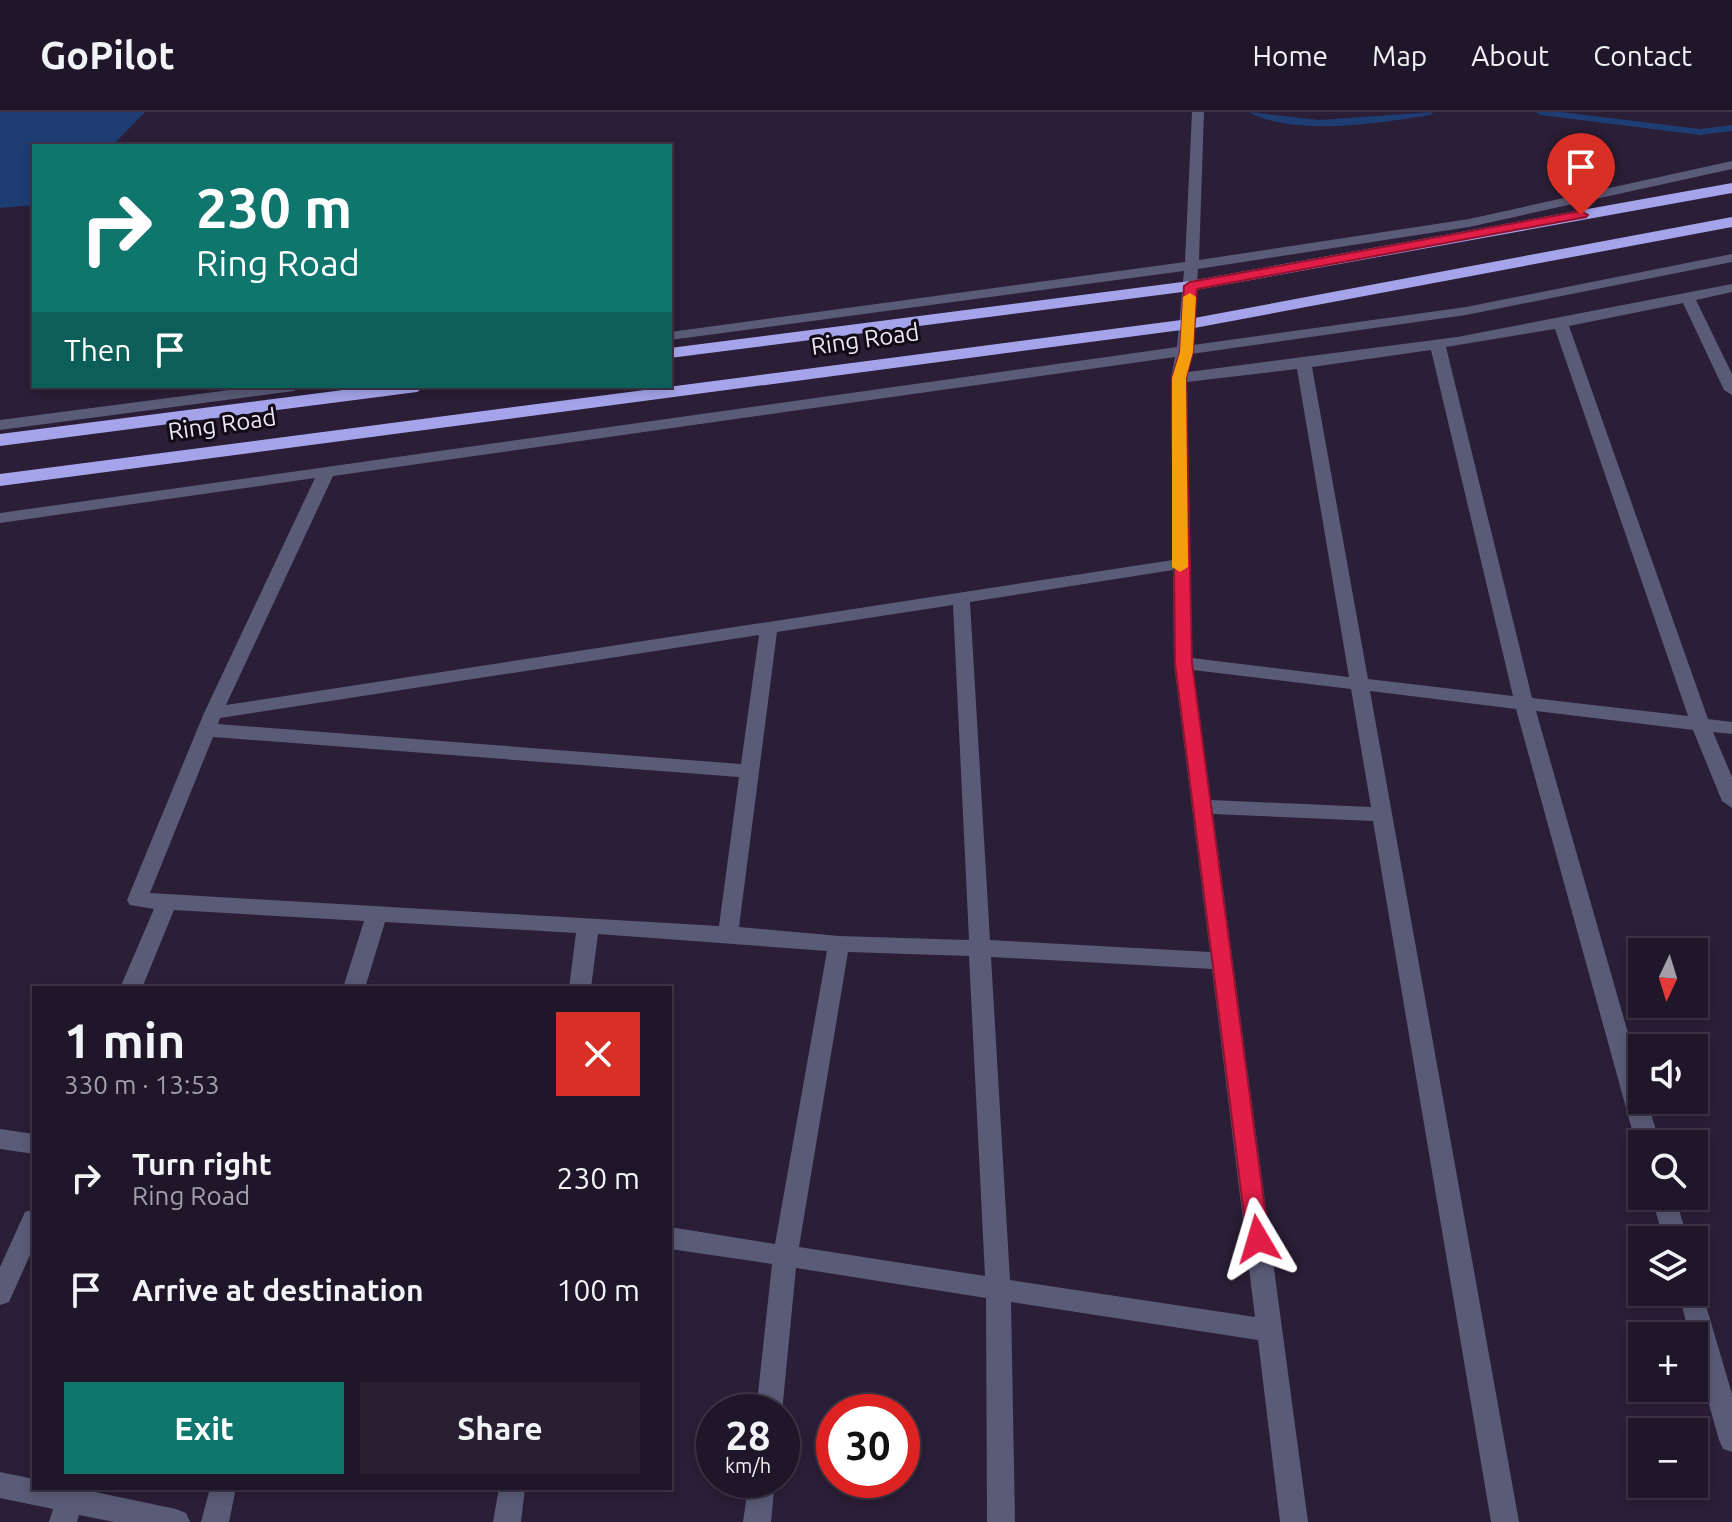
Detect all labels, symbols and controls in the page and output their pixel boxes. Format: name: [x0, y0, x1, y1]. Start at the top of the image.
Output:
text: GoPilot: [40, 34, 175, 76]
text: Home: [1253, 40, 1328, 71]
text: Map: [1372, 40, 1427, 71]
text: About: [1471, 40, 1549, 71]
text: Contact: [1593, 40, 1692, 71]
pin: [1547, 133, 1615, 215]
icon: arrive: [1559, 145, 1603, 189]
icon: right: [64, 176, 168, 280]
text: 230 m: [196, 176, 352, 239]
text: Ring Road: [196, 242, 360, 283]
street label: Ring Road: [809, 318, 921, 360]
icon: arrive: [148, 328, 192, 372]
text: Then: [64, 333, 132, 367]
street label: Ring Road: [166, 403, 278, 445]
north arrow: [1628, 938, 1708, 1018]
map controls: [1628, 938, 1708, 1498]
button: close: [556, 1012, 640, 1096]
text: 1 min: [64, 1013, 185, 1067]
button: sound: [1628, 1034, 1708, 1114]
text: 330 m · 13:53: [64, 1070, 220, 1099]
button: search: [1628, 1130, 1708, 1210]
text: Turn right: [132, 1147, 272, 1181]
icon: right: [64, 1156, 108, 1200]
text: 230 m: [556, 1161, 640, 1195]
text: Ring Road: [132, 1181, 250, 1210]
position arrow: [1216, 1197, 1300, 1281]
button: layers: [1628, 1226, 1708, 1306]
icon: arrive: [64, 1268, 108, 1312]
text: Arrive at destination: [132, 1273, 424, 1307]
text: 100 m: [556, 1273, 640, 1307]
button: +: [1628, 1322, 1708, 1402]
button: Exit: [64, 1382, 344, 1474]
button: Share: [360, 1382, 640, 1474]
speed limit sign: 30: [816, 1394, 920, 1498]
text: 28: [725, 1413, 771, 1458]
button: −: [1628, 1418, 1708, 1498]
text: km/h: [725, 1454, 771, 1477]

